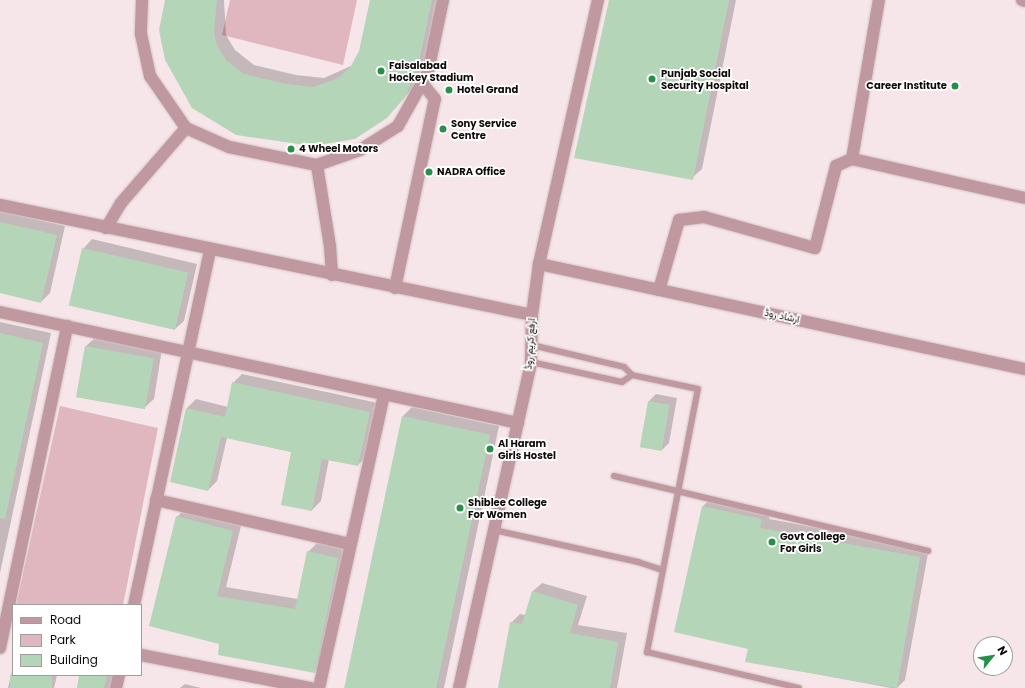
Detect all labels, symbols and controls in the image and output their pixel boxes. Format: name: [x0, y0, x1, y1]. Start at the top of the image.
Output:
place label: Faisalabad Hockey Stadium: [389, 59, 474, 82]
marker: Faisalabad Hockey Stadium: [376, 66, 386, 76]
place label: Punjab Social Security Hospital: [661, 67, 749, 90]
marker: Punjab Social Security Hospital: [646, 73, 658, 85]
place label: Career Institute: [866, 80, 947, 92]
marker: Career Institute: [950, 81, 960, 91]
place label: Hotel Grand: [457, 84, 518, 96]
marker: Hotel Grand: [444, 85, 454, 95]
place label: Sony Service Centre: [451, 117, 517, 140]
marker: Sony Service Centre: [438, 124, 448, 134]
place label: 4 Wheel Motors: [299, 143, 378, 155]
marker: 4 Wheel Motors: [286, 144, 296, 154]
place label: NADRA Office: [437, 166, 505, 178]
marker: NADRA Office: [424, 167, 434, 177]
street label: ارشاد روڈ: [763, 306, 801, 326]
street label: ارفع کریم روڈ: [522, 318, 538, 370]
place label: Al Haram Girls Hostel: [498, 437, 556, 460]
marker: Al Haram Girls Hostel: [485, 444, 495, 454]
place label: Shiblee College For Women: [468, 496, 547, 520]
marker: Shiblee College For Women: [455, 503, 465, 513]
place label: Govt College For Girls: [780, 530, 845, 554]
marker: Govt College For Girls: [767, 537, 777, 547]
legend: [12, 604, 142, 676]
text: Road: [50, 611, 81, 628]
text: Park: [50, 631, 76, 648]
north arrow: [973, 636, 1013, 676]
text: N: [994, 643, 1012, 658]
text: Building: [50, 651, 98, 668]

